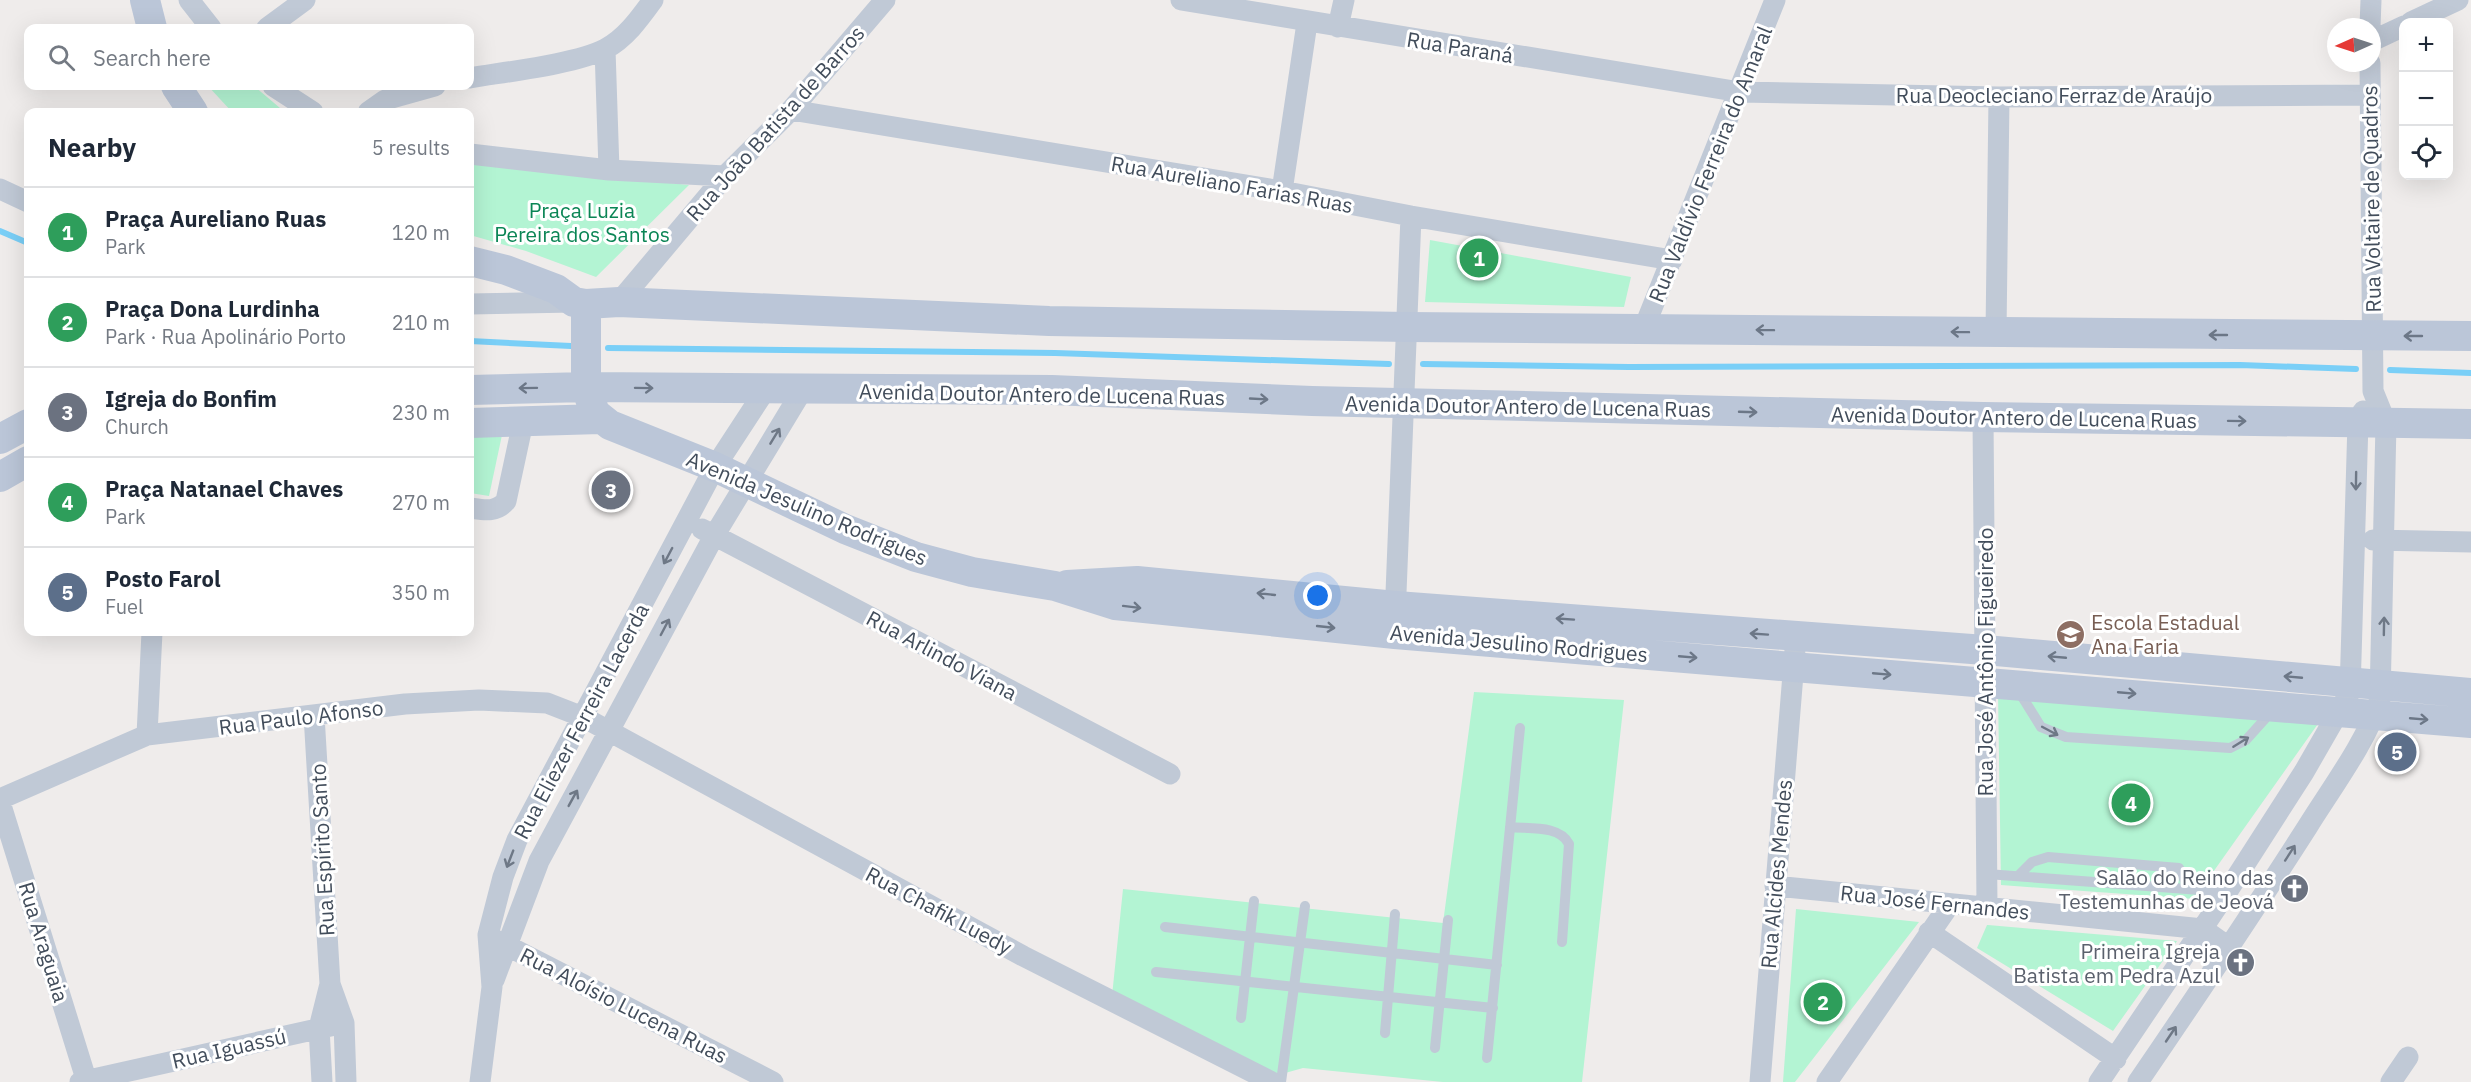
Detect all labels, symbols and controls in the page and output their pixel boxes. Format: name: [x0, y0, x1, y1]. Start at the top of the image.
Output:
north arrow: [2327, 18, 2381, 72]
map controls: [2399, 18, 2453, 180]
button: +: [2399, 18, 2453, 72]
street label: Rua João Batista de Barros: [680, 19, 870, 227]
street label: Rua Valdívio Ferreira do Amaral: [1642, 22, 1778, 306]
search box: [24, 24, 474, 90]
street label: Rua Paraná: [1405, 25, 1515, 69]
icon: search: [45, 41, 78, 74]
text: Search here: [93, 43, 211, 72]
button: −: [2399, 72, 2453, 126]
street label: Rua Deocleciano Ferraz de Araújo: [1896, 81, 2212, 109]
street label: Rua Voltaire de Quadros: [2355, 85, 2387, 313]
button: locate: [2399, 126, 2453, 180]
text: Nearby: [48, 130, 136, 164]
text: 5 results: [372, 134, 450, 161]
street label: Rua Aureliano Farias Ruas: [1109, 149, 1355, 219]
park label: Praça Luzia Pereira dos Santos: [494, 196, 670, 248]
text: Praça Aureliano Ruas: [105, 204, 326, 233]
text: 1: [62, 219, 74, 246]
text: 120 m: [392, 219, 450, 246]
text: Park: [105, 233, 145, 260]
pin: 1: [1460, 236, 1498, 280]
text: Praça Dona Lurdinha: [105, 294, 320, 323]
text: 2: [62, 309, 74, 336]
text: 210 m: [392, 309, 450, 336]
text: Park · Rua Apolinário Porto: [105, 323, 346, 350]
one-way arrow: [1755, 324, 1775, 336]
one-way arrow: [1950, 326, 1970, 338]
one-way arrow: [2208, 329, 2228, 341]
one-way arrow: [2403, 330, 2423, 342]
street label: Avenida Doutor Antero de Lucena Ruas: [859, 377, 1225, 411]
one-way arrow: [518, 382, 538, 394]
one-way arrow: [634, 382, 654, 393]
text: Igreja do Bonfim: [105, 384, 277, 413]
street label: Avenida Doutor Antero de Lucena Ruas: [1345, 389, 1711, 423]
one-way arrow: [1248, 394, 1268, 405]
text: 3: [62, 399, 74, 426]
text: 230 m: [392, 399, 450, 426]
street label: Avenida Doutor Antero de Lucena Ruas: [1831, 400, 2197, 434]
one-way arrow: [1737, 406, 1757, 417]
text: Church: [105, 413, 169, 440]
one-way arrow: [2226, 415, 2246, 426]
one-way arrow: [769, 428, 781, 445]
street label: Avenida Jesulino Rodrigues: [682, 445, 932, 571]
pin: 3: [592, 468, 630, 512]
one-way arrow: [2351, 470, 2362, 490]
text: Praça Natanael Chaves: [105, 474, 343, 503]
text: 4: [62, 489, 74, 516]
text: 270 m: [392, 489, 450, 516]
text: Park: [105, 503, 145, 530]
street label: Rua José Antônio Figueiredo: [1971, 528, 1999, 796]
one-way arrow: [662, 547, 674, 564]
text: Posto Farol: [105, 564, 221, 593]
text: 5: [62, 579, 74, 606]
text: 350 m: [392, 579, 450, 606]
your location: [1303, 581, 1332, 610]
one-way arrow: [1256, 588, 1276, 599]
text: Fuel: [105, 593, 143, 620]
street label: Rua Eliezer Ferreira Lacerda: [507, 598, 655, 844]
one-way arrow: [1121, 602, 1141, 613]
street label: Rua Arlindo Viana: [862, 603, 1022, 707]
place label: Escola Estadual Ana Faria: [2091, 608, 2240, 660]
one-way arrow: [1555, 613, 1575, 624]
one-way arrow: [2378, 616, 2389, 636]
street label: Avenida Jesulino Rodrigues: [1389, 618, 1649, 668]
school or university icon: Escola Estadual Ana Faria: [2054, 618, 2086, 650]
one-way arrow: [659, 619, 671, 636]
one-way arrow: [1315, 622, 1335, 633]
one-way arrow: [1750, 628, 1770, 639]
one-way arrow: [2048, 651, 2068, 662]
one-way arrow: [1677, 652, 1697, 663]
one-way arrow: [1871, 669, 1891, 680]
one-way arrow: [2284, 671, 2304, 682]
one-way arrow: [2116, 688, 2136, 699]
street label: Rua Paulo Afonso: [217, 693, 385, 741]
one-way arrow: [2408, 714, 2428, 725]
one-way arrow: [2040, 725, 2058, 737]
pin: 5: [2378, 730, 2416, 774]
one-way arrow: [2232, 736, 2249, 749]
street label: Rua Espírito Santo: [303, 763, 341, 937]
street label: Rua Alcides Mendes: [1754, 778, 1798, 970]
pin: 4: [2112, 780, 2150, 826]
one-way arrow: [568, 790, 579, 808]
one-way arrow: [2284, 845, 2297, 862]
one-way arrow: [504, 849, 515, 868]
street label: Rua Chafik Luedy: [861, 860, 1018, 961]
place label: Salão do Reino das Testemunhas de Jeová: [2059, 863, 2274, 915]
church icon: Salão do Reino das Testemunhas de Jeová: [2279, 873, 2311, 905]
street label: Rua Araguaia: [12, 878, 76, 1006]
street label: Rua José Fernandes: [1839, 878, 2031, 926]
place label: Primeira Igreja Batista em Pedra Azul: [2013, 937, 2220, 989]
street label: Rua Aloísio Lucena Ruas: [516, 941, 732, 1069]
church icon: Primeira Igreja Batista em Pedra Azul: [2225, 947, 2257, 979]
pin: 2: [1804, 980, 1842, 1024]
street label: Rua Iguassú: [169, 1021, 289, 1075]
one-way arrow: [2165, 1026, 2177, 1042]

